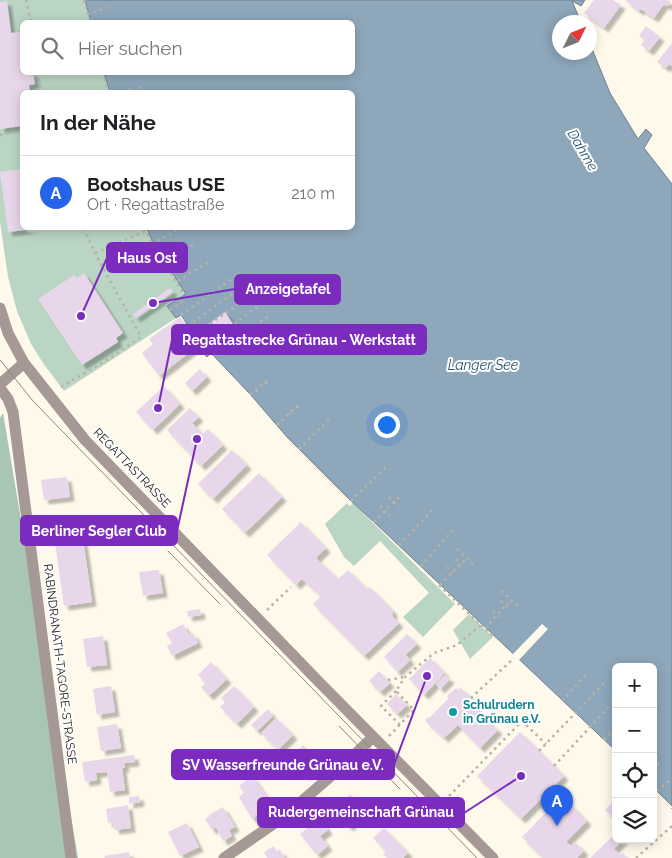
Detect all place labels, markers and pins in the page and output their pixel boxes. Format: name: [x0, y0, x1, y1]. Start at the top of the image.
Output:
callout: Haus Ost: [107, 243, 187, 272]
callout: Anzeigetafel: [235, 275, 340, 304]
callout: Regattastrecke Grünau - Werkstatt: [172, 325, 426, 354]
callout: Berliner Segler Club: [21, 516, 177, 545]
place label: Schulrudern in Grünau e.V.: [463, 698, 541, 726]
marker: Schulrudern in Grünau e.V.: [447, 706, 459, 718]
callout: SV Wasserfreunde Grünau e.V.: [172, 750, 394, 779]
pin: A: [541, 785, 573, 826]
callout: Rudergemeinschaft Grünau: [258, 798, 464, 827]

